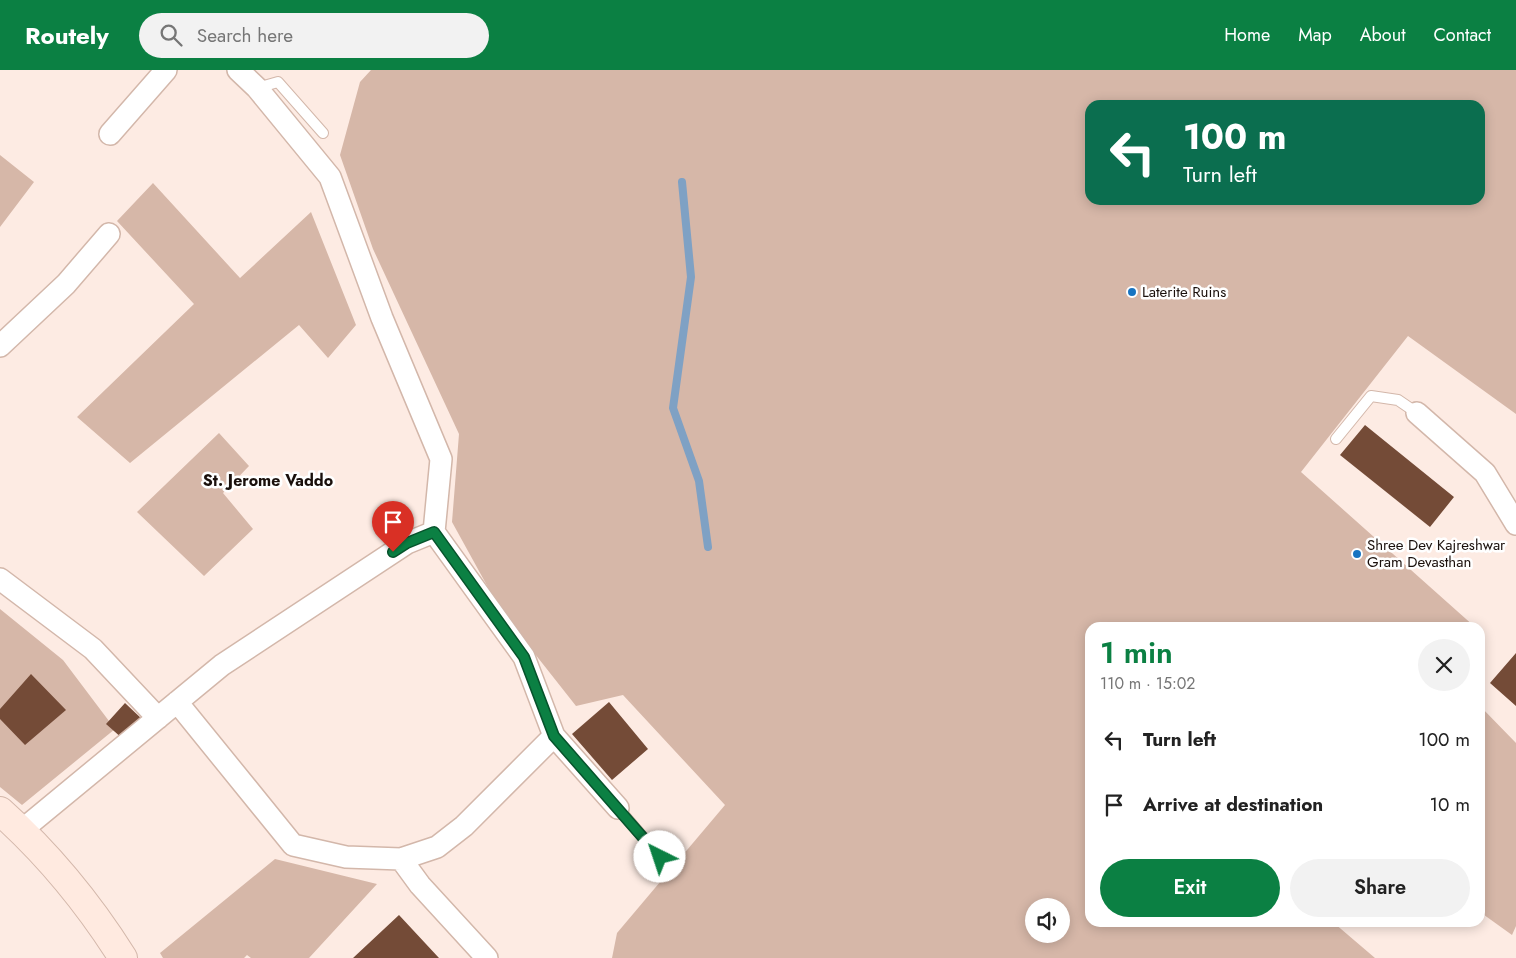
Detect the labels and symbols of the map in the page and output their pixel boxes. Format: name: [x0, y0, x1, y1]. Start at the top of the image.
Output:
place label: Laterite Ruins: [1142, 281, 1226, 303]
marker: Laterite Ruins: [1126, 286, 1138, 298]
district label: St. Jerome Vaddo: [203, 469, 333, 492]
pin: [372, 501, 414, 552]
place label: Shree Dev Kajreshwar Gram Devasthan: [1367, 534, 1506, 573]
marker: Shree Dev Kajreshwar Gram Devasthan: [1351, 548, 1363, 560]
position arrow: [633, 830, 685, 882]

